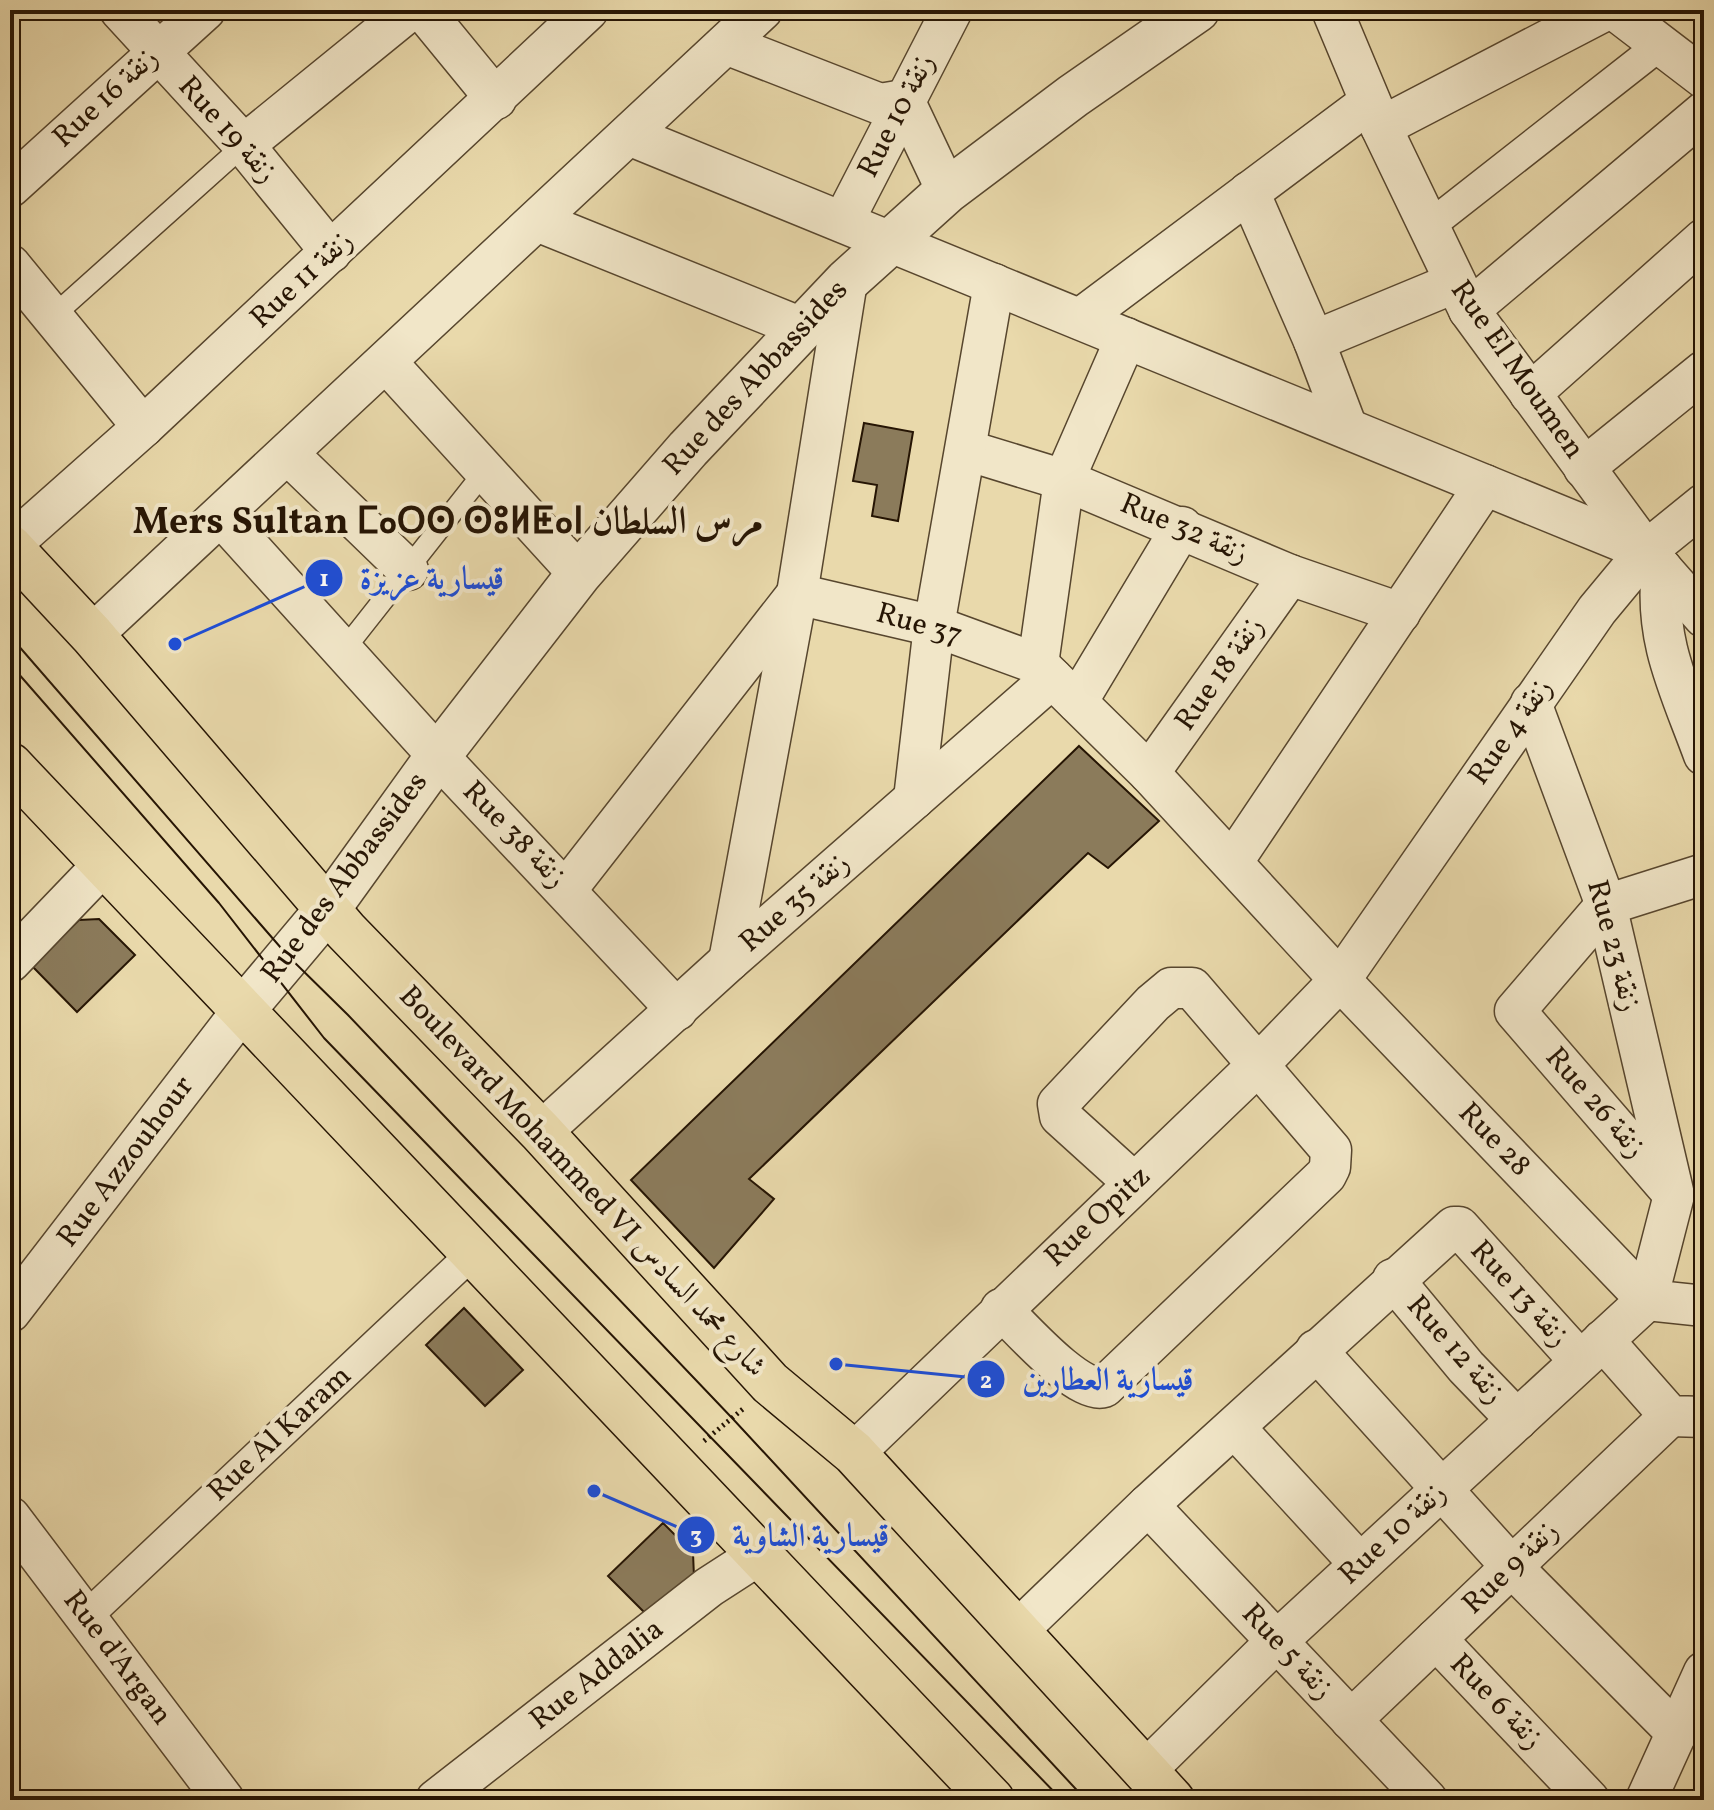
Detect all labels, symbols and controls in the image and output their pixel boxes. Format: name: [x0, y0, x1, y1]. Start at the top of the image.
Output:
street label: Rue 16 زنقة: [44, 38, 168, 158]
street label: Rue 10 زنقة: [848, 47, 946, 185]
street label: Rue 19 زنقة: [167, 67, 287, 193]
street label: Rue 11 زنقة: [241, 221, 363, 339]
street label: Rue des Abbassides: [654, 270, 858, 486]
street label: Rue El Moumen: [1440, 272, 1594, 468]
street label: Rue 32 زنقة: [1113, 483, 1255, 575]
district label: Mers Sultan ⵎⴰⵔⵙ ⵙⵓⵍⵟⴰⵏ مرس السلطان: [133, 497, 763, 550]
callout: قيسارية عزيزة: [304, 550, 520, 606]
text: قيسارية عزيزة: [360, 559, 504, 603]
text: 1: [319, 563, 329, 597]
street label: Rue 37: [871, 593, 967, 657]
street label: Rue 18 زنقة: [1165, 608, 1275, 740]
street label: Rue 4 زنقة: [1459, 670, 1563, 794]
street label: Rue des Abbassides: [252, 764, 438, 992]
street label: Rue 38 زنقة: [452, 772, 576, 898]
street label: Rue 35 زنقة: [731, 843, 859, 963]
street label: Rue 23 زنقة: [1575, 876, 1651, 1016]
street label: Boulevard Mohammed VI شارع محمد السادس: [387, 977, 775, 1389]
street label: Rue 26 زنقة: [1535, 1038, 1655, 1168]
street label: Rue Azzouhour: [48, 1067, 204, 1257]
street label: Rue 28: [1448, 1093, 1540, 1187]
street label: Rue Opitz: [1036, 1157, 1160, 1277]
street label: Rue 13 زنقة: [1460, 1231, 1578, 1357]
street label: Rue 12 زنقة: [1396, 1286, 1514, 1414]
callout: قيسارية العطارين: [966, 1351, 1210, 1407]
street label: Rue Al Karam: [199, 1356, 361, 1512]
text: قيسارية العطارين: [1022, 1360, 1194, 1404]
text: 2: [980, 1365, 992, 1399]
street label: Rue 10 زنقة: [1330, 1473, 1456, 1595]
callout: قيسارية الشاوية: [676, 1507, 905, 1563]
street label: Rue 9 زنقة: [1453, 1511, 1569, 1625]
text: قيسارية الشاوية: [733, 1516, 890, 1560]
text: 3: [690, 1520, 702, 1554]
street label: Rue d'Argan: [52, 1582, 182, 1734]
street label: Rue 5 زنقة: [1231, 1594, 1343, 1710]
street label: Rue Addalia: [521, 1609, 673, 1741]
street label: Rue 6 زنقة: [1439, 1645, 1553, 1759]

